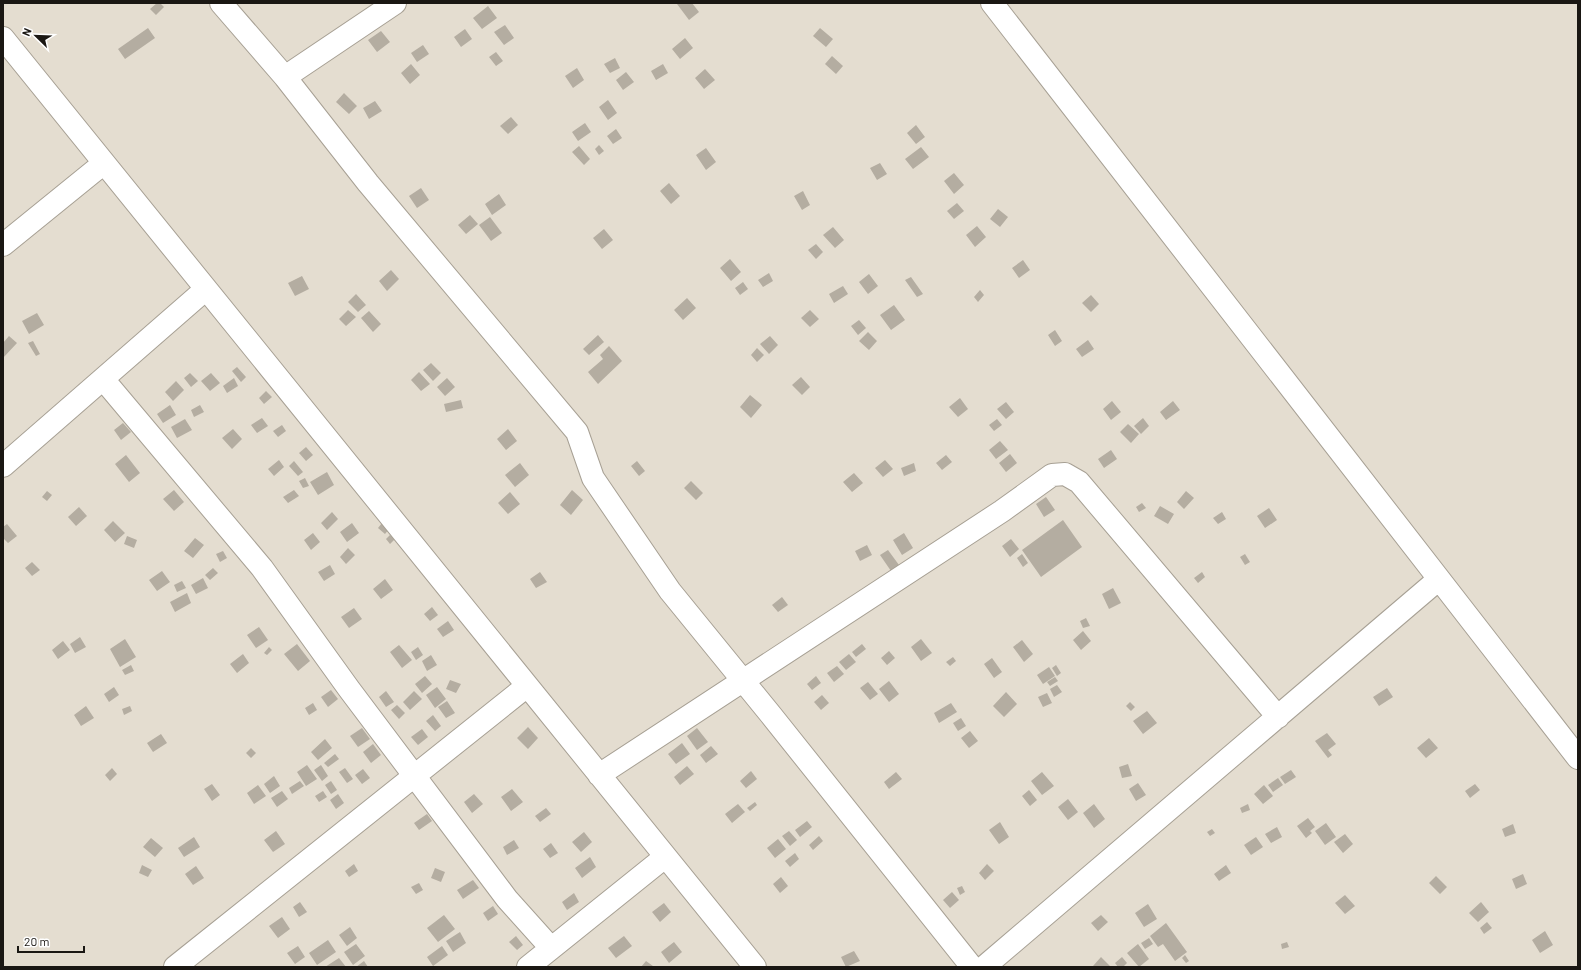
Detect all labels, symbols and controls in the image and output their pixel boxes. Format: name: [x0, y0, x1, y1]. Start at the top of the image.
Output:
north arrow: [16, 16, 56, 56]
text: N: [19, 26, 34, 38]
scale bar: [18, 928, 84, 954]
text: 20 m: [24, 934, 50, 948]

